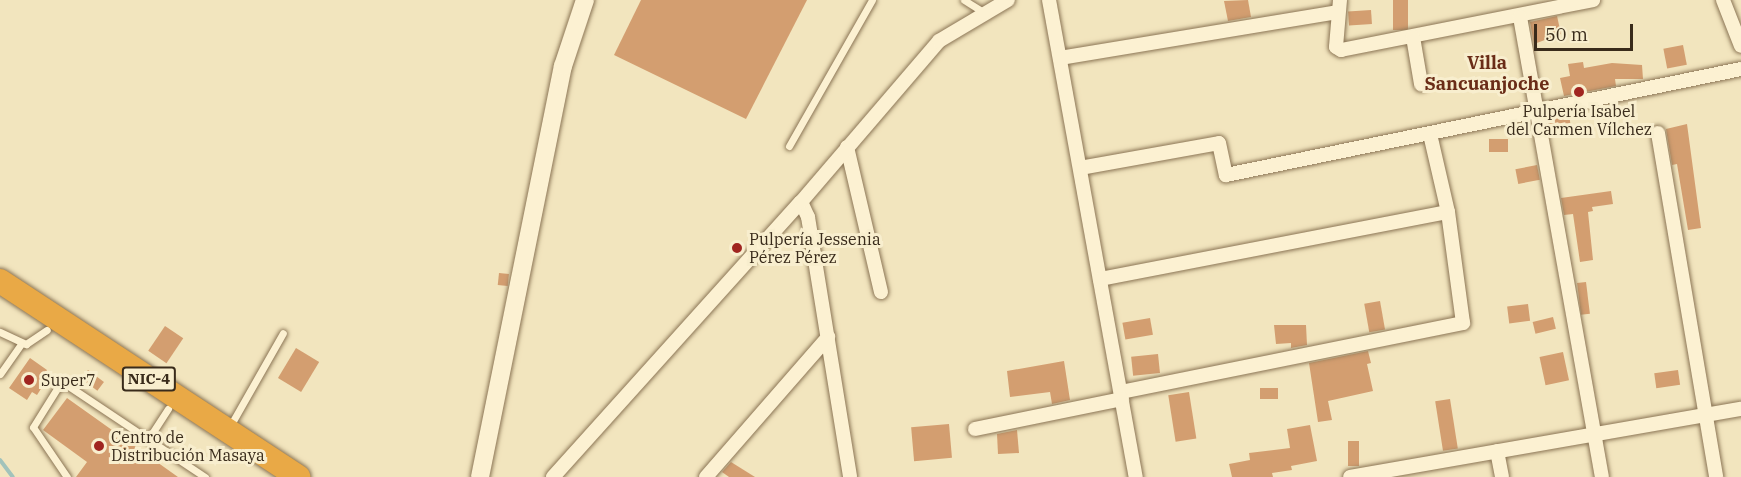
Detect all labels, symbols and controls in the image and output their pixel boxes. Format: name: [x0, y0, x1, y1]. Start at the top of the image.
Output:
scale bar: [1537, 12, 1636, 50]
text: 50 m: [1545, 23, 1588, 46]
district label: Villa Sancuanjoche: [1425, 53, 1549, 96]
marker: Pulpería Isabel del Carmen Vílchez: [1572, 85, 1586, 99]
place label: Pulpería Isabel del Carmen Vílchez: [1506, 101, 1652, 139]
place label: Pulpería Jessenia Pérez Pérez: [749, 229, 881, 267]
marker: Pulpería Jessenia Pérez Pérez: [730, 241, 744, 255]
road number: NIC-4: [120, 367, 178, 391]
place label: Super7: [41, 370, 96, 390]
marker: Super7: [22, 373, 36, 387]
place label: Centro de Distribución Masaya: [111, 427, 265, 465]
marker: Centro de Distribución Masaya: [92, 439, 106, 453]

